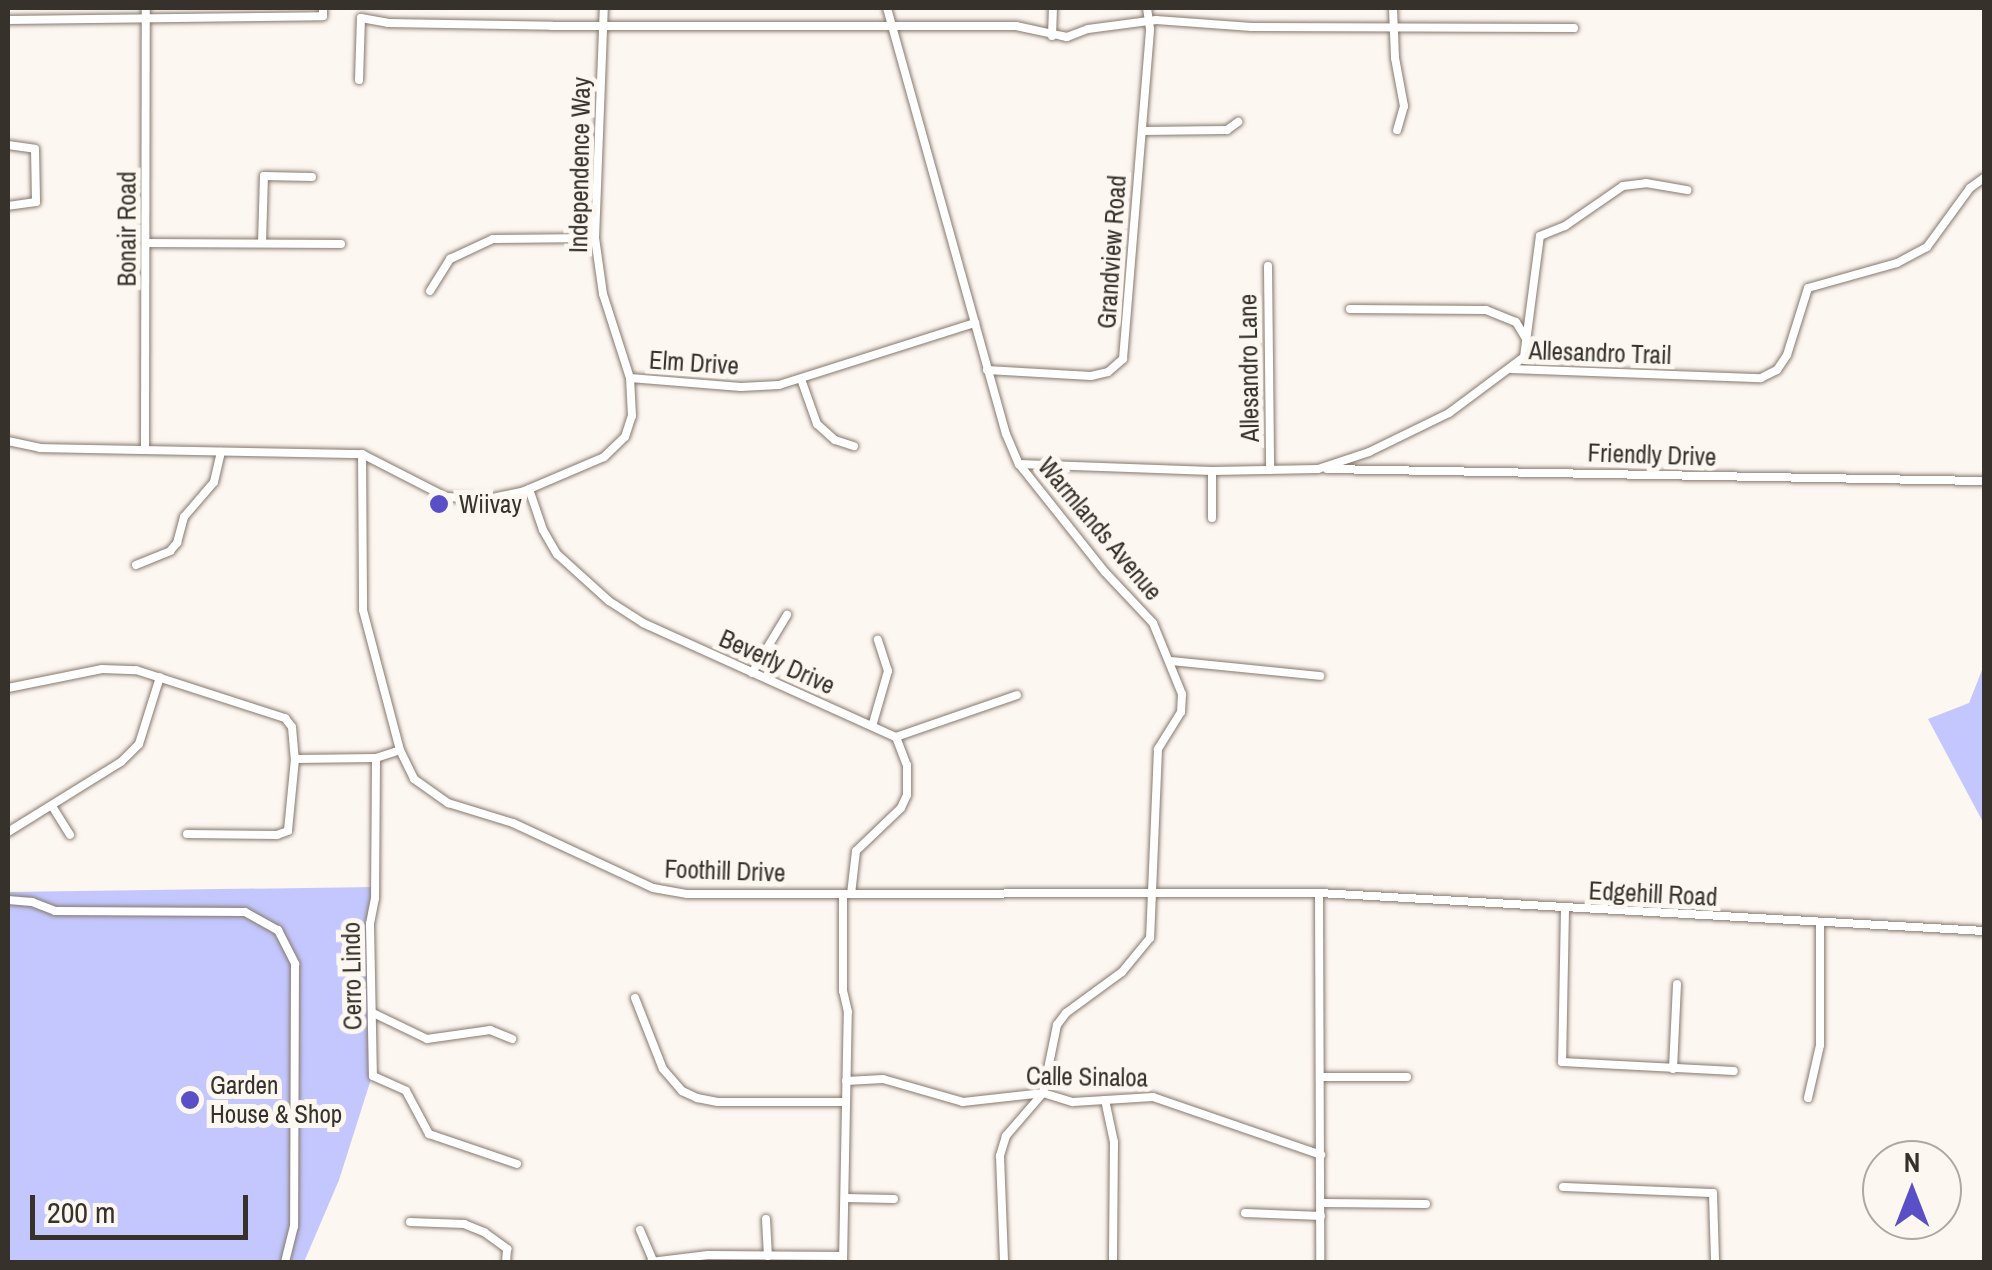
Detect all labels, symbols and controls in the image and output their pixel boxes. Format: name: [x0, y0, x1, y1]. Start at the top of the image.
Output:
street label: Independence Way: [563, 77, 597, 253]
street label: Bonair Road: [112, 171, 142, 287]
street label: Grandview Road: [1092, 174, 1132, 330]
street label: Allesandro Lane: [1233, 294, 1265, 442]
street label: Allesandro Trail: [1528, 336, 1672, 370]
street label: Elm Drive: [648, 345, 740, 381]
street label: Friendly Drive: [1587, 438, 1717, 472]
street label: Warmlands Avenue: [1031, 451, 1169, 607]
place label: Wiivay: [459, 489, 522, 519]
marker: Wiivay: [428, 493, 450, 515]
street label: Beverly Drive: [715, 623, 839, 701]
street label: Foothill Drive: [664, 854, 786, 888]
street label: Edgehill Road: [1588, 876, 1718, 912]
street label: Cerro Lindo: [336, 922, 368, 1030]
street label: Calle Sinaloa: [1026, 1061, 1148, 1093]
place label: Garden House & Shop: [210, 1071, 342, 1130]
marker: Garden House & Shop: [179, 1089, 201, 1111]
north arrow: [1862, 1140, 1962, 1240]
text: N: [1904, 1143, 1920, 1181]
scale bar: [35, 1175, 252, 1237]
text: 200 m: [47, 1192, 115, 1232]

